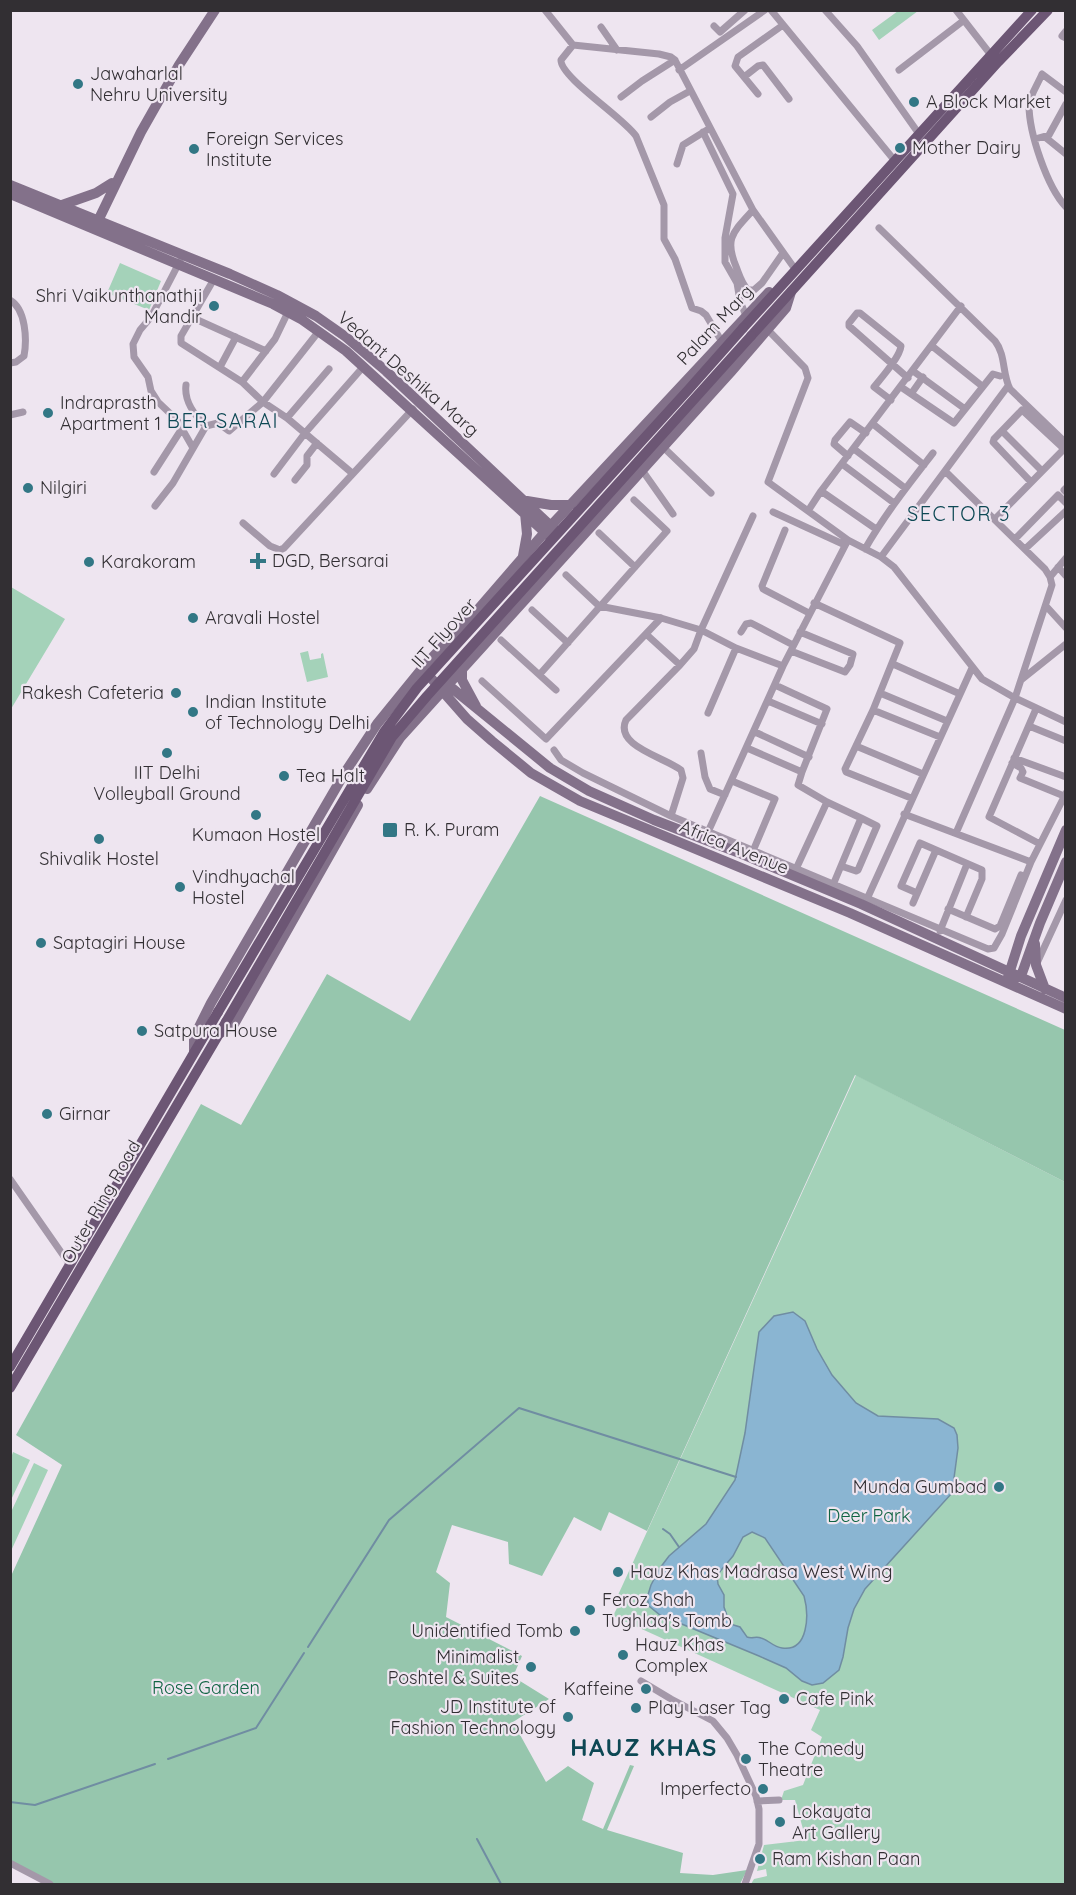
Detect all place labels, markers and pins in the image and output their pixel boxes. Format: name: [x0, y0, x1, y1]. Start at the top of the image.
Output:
place label: Jawaharlal Nehru University: [90, 62, 228, 106]
marker: Jawaharlal Nehru University: [71, 77, 85, 91]
place label: A Block Market: [926, 90, 1051, 113]
marker: A Block Market: [907, 95, 921, 109]
place label: Foreign Services Institute: [206, 127, 343, 171]
place label: Mother Dairy: [912, 136, 1021, 159]
marker: Mother Dairy: [893, 141, 907, 155]
marker: Foreign Services Institute: [187, 142, 201, 156]
place label: Shri Vaikunthanathji Mandir: [36, 284, 202, 328]
marker: Shri Vaikunthanathji Mandir: [207, 299, 221, 313]
place label: Indraprasth Apartment 1: [60, 391, 161, 435]
marker: Indraprasth Apartment 1: [41, 406, 55, 420]
place label: Nilgiri: [40, 476, 87, 499]
marker: Nilgiri: [21, 481, 35, 495]
place label: DGD, Bersarai: [272, 549, 389, 572]
place label: Karakoram: [101, 550, 196, 573]
marker: DGD, Bersarai: [249, 552, 267, 570]
marker: Karakoram: [82, 555, 96, 569]
place label: Aravali Hostel: [205, 606, 320, 629]
marker: Aravali Hostel: [186, 611, 200, 625]
place label: Rakesh Cafeteria: [21, 681, 164, 704]
marker: Rakesh Cafeteria: [169, 686, 183, 700]
place label: Indian Institute of Technology Delhi: [205, 690, 370, 734]
marker: Indian Institute of Technology Delhi: [186, 705, 200, 719]
marker: IIT Delhi Volleyball Ground: [160, 746, 174, 760]
place label: IIT Delhi Volleyball Ground: [93, 761, 241, 805]
place label: Tea Halt: [296, 764, 365, 787]
marker: Tea Halt: [277, 769, 291, 783]
marker: Kumaon Hostel: [249, 808, 263, 822]
place label: R. K. Puram: [404, 818, 499, 841]
marker: R. K. Puram: [381, 821, 399, 839]
place label: Kumaon Hostel: [192, 823, 320, 846]
marker: Shivalik Hostel: [92, 832, 106, 846]
place label: Shivalik Hostel: [39, 847, 159, 870]
place label: Vindhyachal Hostel: [192, 865, 295, 909]
marker: Vindhyachal Hostel: [173, 880, 187, 894]
place label: Saptagiri House: [53, 931, 185, 954]
marker: Saptagiri House: [34, 936, 48, 950]
place label: Satpura House: [154, 1019, 278, 1042]
marker: Satpura House: [135, 1024, 149, 1038]
place label: Girnar: [59, 1102, 111, 1125]
marker: Girnar: [40, 1107, 54, 1121]
place label: Munda Gumbad: [853, 1475, 987, 1498]
marker: Munda Gumbad: [992, 1480, 1006, 1494]
place label: Hauz Khas Madrasa West Wing: [630, 1560, 892, 1583]
marker: Hauz Khas Madrasa West Wing: [611, 1565, 625, 1579]
place label: Feroz Shah Tughlaq's Tomb: [602, 1588, 732, 1632]
marker: Feroz Shah Tughlaq's Tomb: [583, 1603, 597, 1617]
place label: Unidentified Tomb: [411, 1619, 563, 1642]
marker: Unidentified Tomb: [568, 1624, 582, 1638]
place label: Hauz Khas Complex: [635, 1633, 724, 1677]
place label: Minimalist Poshtel & Suites: [388, 1645, 519, 1689]
marker: Hauz Khas Complex: [616, 1648, 630, 1662]
marker: Minimalist Poshtel & Suites: [524, 1660, 538, 1674]
place label: Kaffeine: [563, 1677, 634, 1700]
marker: Kaffeine: [639, 1682, 653, 1696]
place label: Cafe Pink: [796, 1687, 874, 1710]
marker: Cafe Pink: [777, 1692, 791, 1706]
place label: JD Institute of Fashion Technology: [391, 1695, 557, 1739]
place label: Play Laser Tag: [648, 1696, 771, 1719]
marker: Play Laser Tag: [629, 1701, 643, 1715]
marker: JD Institute of Fashion Technology: [561, 1710, 575, 1724]
place label: The Comedy Theatre: [758, 1737, 865, 1781]
marker: The Comedy Theatre: [739, 1752, 753, 1766]
place label: Imperfecto: [660, 1777, 751, 1800]
marker: Imperfecto: [756, 1782, 770, 1796]
place label: Lokayata Art Gallery: [792, 1800, 881, 1844]
marker: Lokayata Art Gallery: [773, 1815, 787, 1829]
place label: Ram Kishan Paan: [772, 1847, 920, 1870]
marker: Ram Kishan Paan: [753, 1852, 767, 1866]

